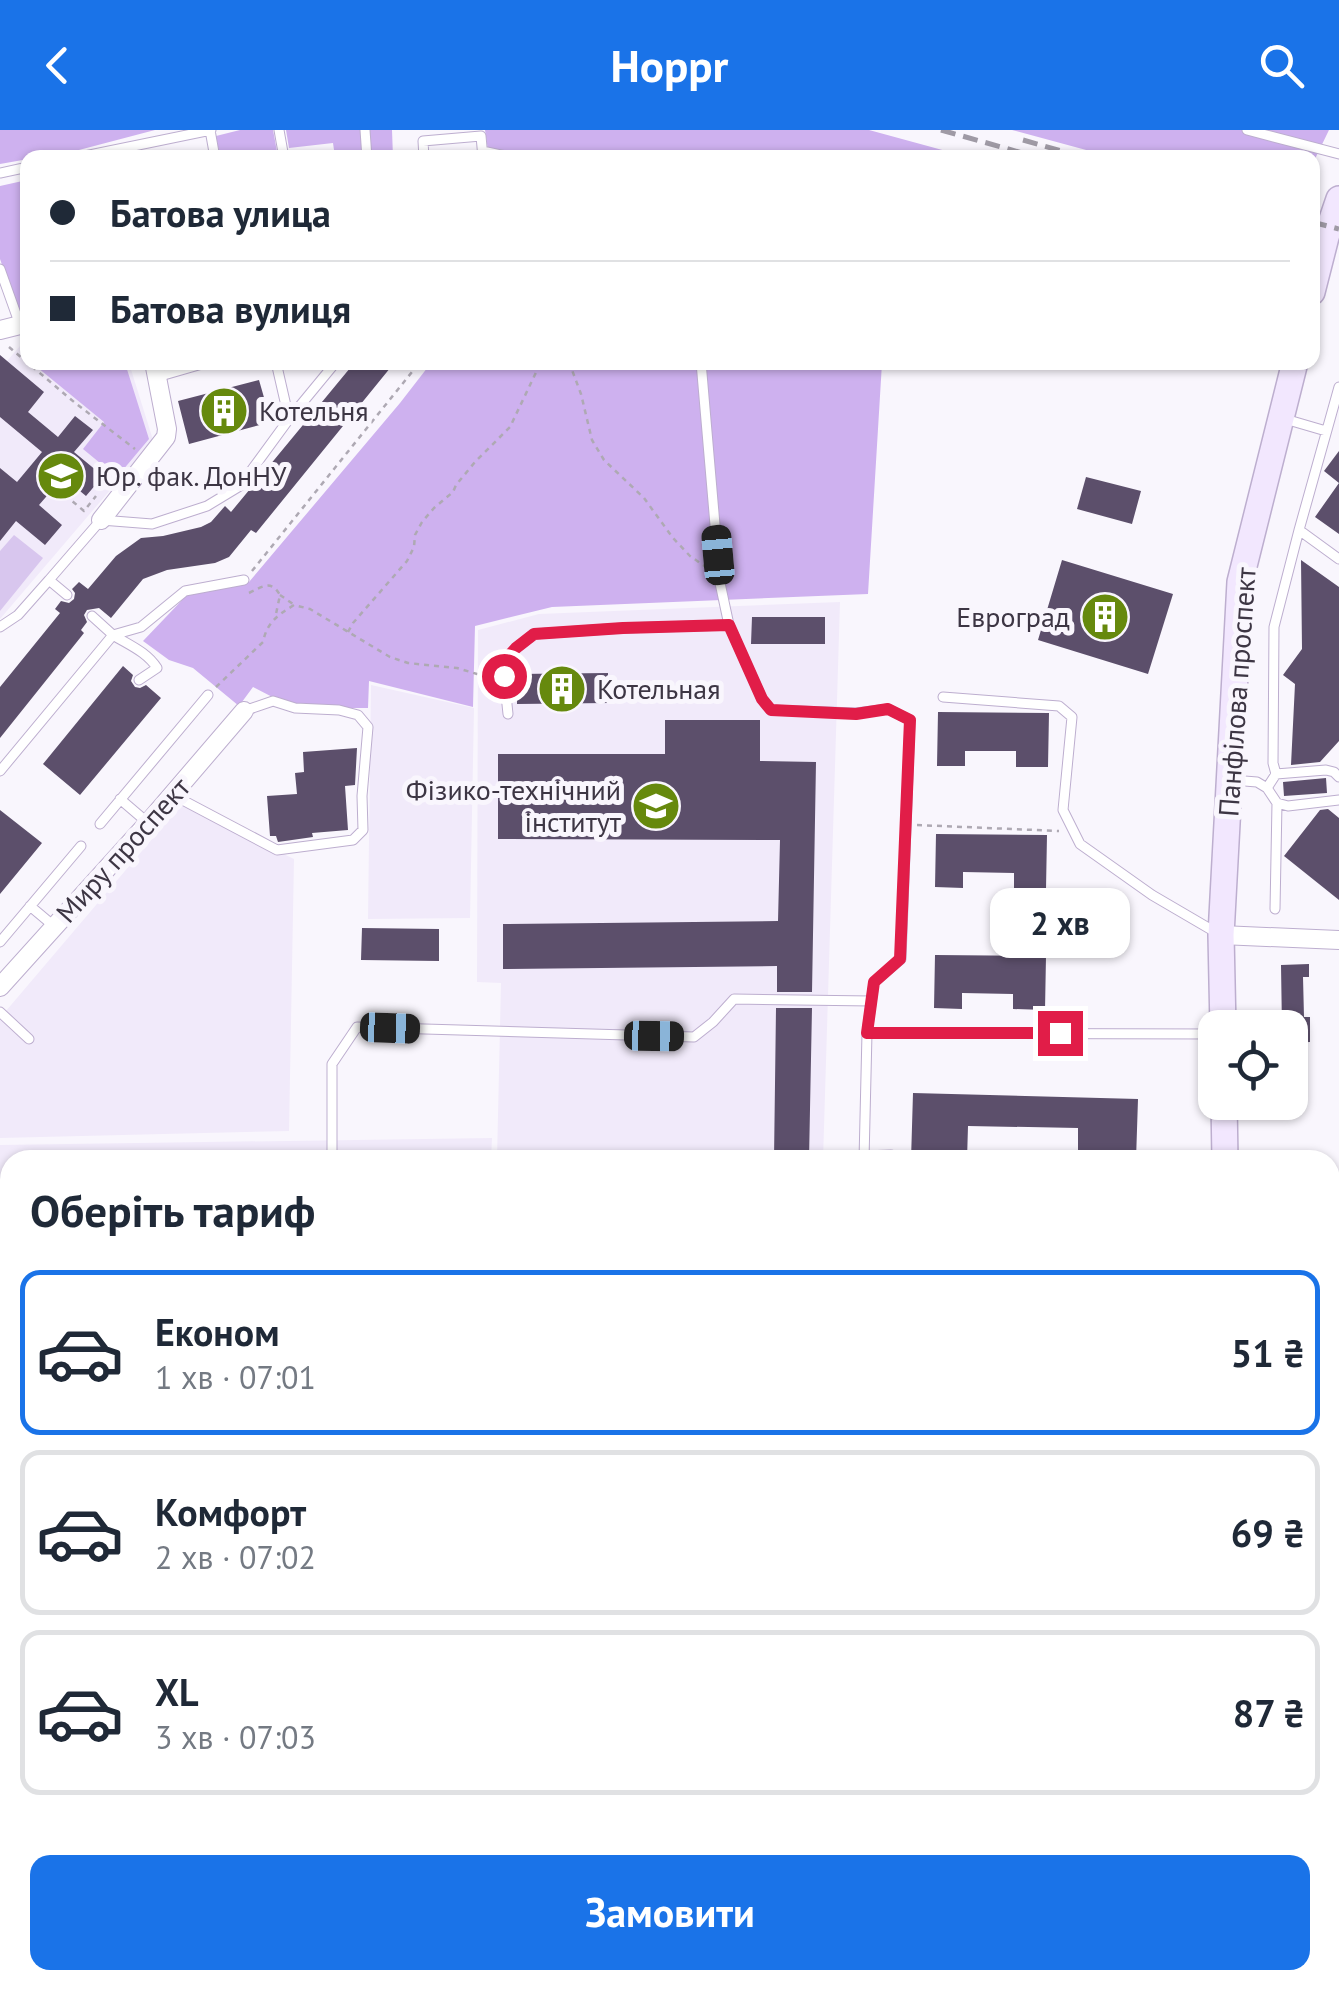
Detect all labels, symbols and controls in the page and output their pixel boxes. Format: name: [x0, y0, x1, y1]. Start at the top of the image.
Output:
text: Hoppr: [611, 36, 728, 94]
icon: back: [30, 38, 85, 93]
icon: search: [1254, 38, 1309, 93]
text: Батова улица: [110, 188, 331, 237]
text: Батова вулиця: [110, 284, 351, 333]
building icon: Котельня: [198, 385, 250, 437]
place label: Котельня: [259, 392, 369, 429]
school or university icon: Юр. фак. ДонНУ: [35, 450, 87, 502]
place label: Юр. фак. ДонНУ: [96, 457, 287, 494]
car: [700, 524, 736, 586]
street label: Панфілова проспект: [1209, 565, 1264, 818]
building icon: Евроград: [1079, 591, 1131, 643]
place label: Евроград: [956, 598, 1070, 635]
route start: [482, 654, 527, 699]
building icon: Котельная: [536, 663, 588, 715]
place label: Котельная: [597, 670, 721, 707]
street label: Миру проспект: [48, 769, 198, 930]
place label: Фізико-технічний інститут: [406, 771, 622, 840]
school or university icon: Фізико-технічний інститут: [630, 780, 682, 832]
callout: 2 хв: [990, 888, 1130, 958]
text: 2 хв: [1030, 902, 1090, 944]
map controls: [1198, 1010, 1308, 1120]
button: locate: [1198, 1010, 1308, 1120]
route end: [1038, 1011, 1083, 1056]
car: [359, 1012, 421, 1044]
car: [624, 1020, 684, 1052]
text: Оберіть тариф: [30, 1181, 315, 1239]
text: Економ: [155, 1307, 279, 1356]
icon: car: [35, 1308, 125, 1398]
text: 51 ₴: [1231, 1328, 1305, 1377]
text: 1 хв · 07:01: [155, 1356, 316, 1398]
text: Комфорт: [155, 1487, 306, 1536]
icon: car: [35, 1488, 125, 1578]
text: 69 ₴: [1231, 1508, 1305, 1557]
text: 2 хв · 07:02: [155, 1536, 316, 1578]
text: XL: [155, 1667, 199, 1716]
icon: car: [35, 1668, 125, 1758]
text: 87 ₴: [1233, 1688, 1305, 1737]
text: 3 хв · 07:03: [155, 1716, 316, 1758]
button: Замовити: [30, 1855, 1310, 1970]

